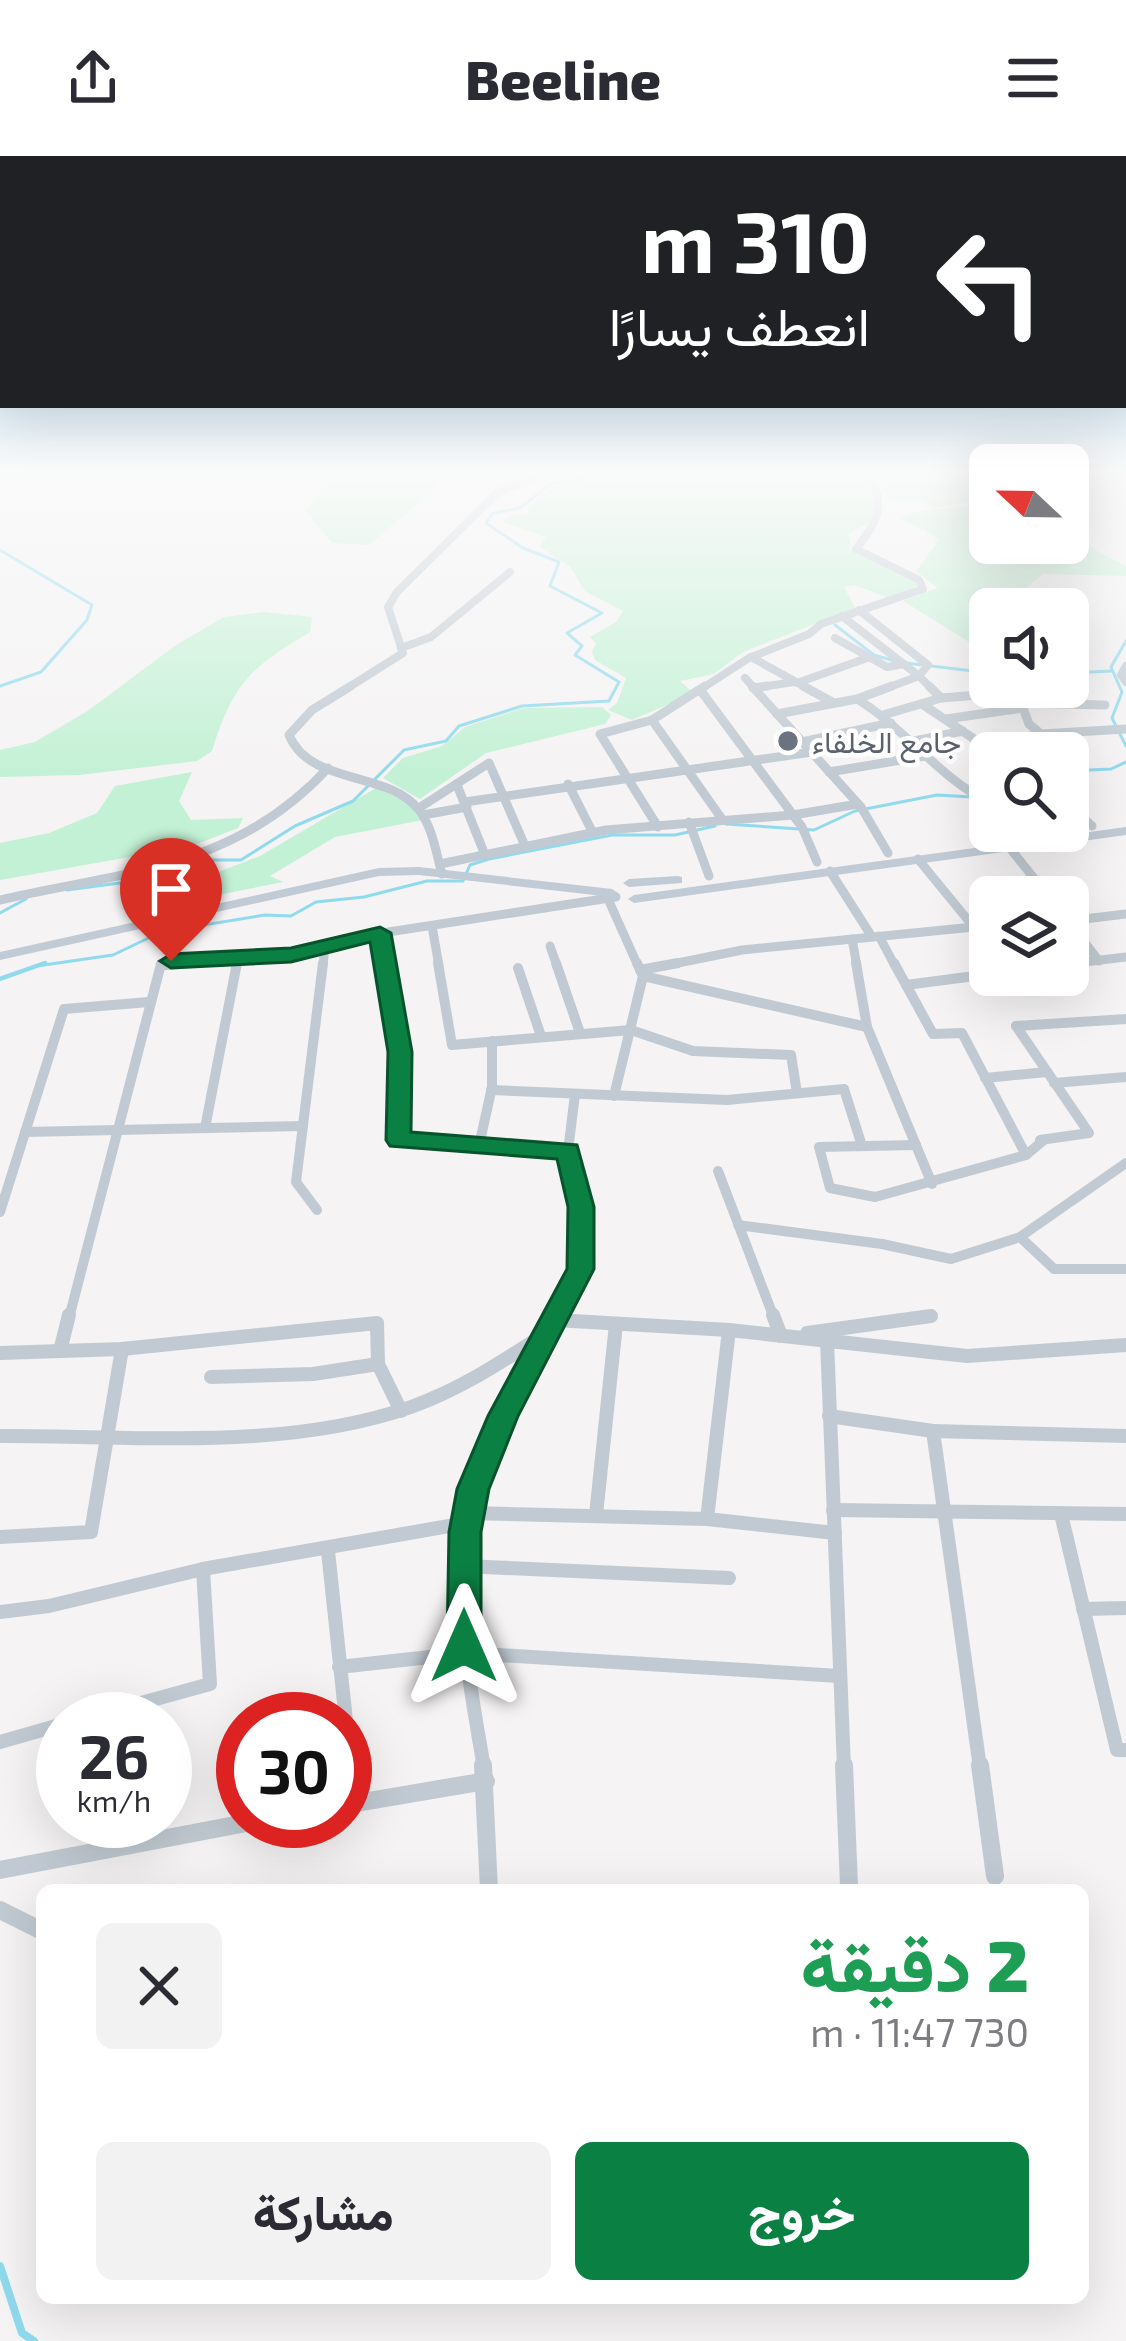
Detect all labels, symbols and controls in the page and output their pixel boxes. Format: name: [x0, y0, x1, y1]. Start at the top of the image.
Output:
icon: share: [60, 45, 126, 111]
icon: menu: [1000, 45, 1066, 111]
text: Beeline: [465, 46, 661, 111]
text: 310 m: [641, 189, 870, 290]
icon: left: [912, 204, 1068, 360]
text: انعطف يسارًا: [609, 292, 870, 357]
north arrow: [969, 444, 1089, 564]
map controls: [969, 444, 1089, 996]
button: sound: [969, 588, 1089, 708]
place label: جامع الخلفاء: [812, 723, 961, 763]
marker: جامع الخلفاء: [775, 728, 801, 754]
button: search: [969, 732, 1089, 852]
pin: [120, 838, 222, 961]
icon: arrive: [138, 856, 204, 922]
button: layers: [969, 876, 1089, 996]
position arrow: [401, 1583, 527, 1709]
speed limit sign: 30: [216, 1692, 372, 1848]
text: 26: [79, 1719, 149, 1791]
text: km/h: [77, 1782, 151, 1818]
text: 2 دقيقة: [801, 1920, 1029, 2006]
button: close: [96, 1923, 222, 2049]
text: 730 m · 11:47: [810, 2008, 1029, 2055]
button: مشاركة: [96, 2142, 551, 2280]
button: خروج: [575, 2142, 1029, 2280]

